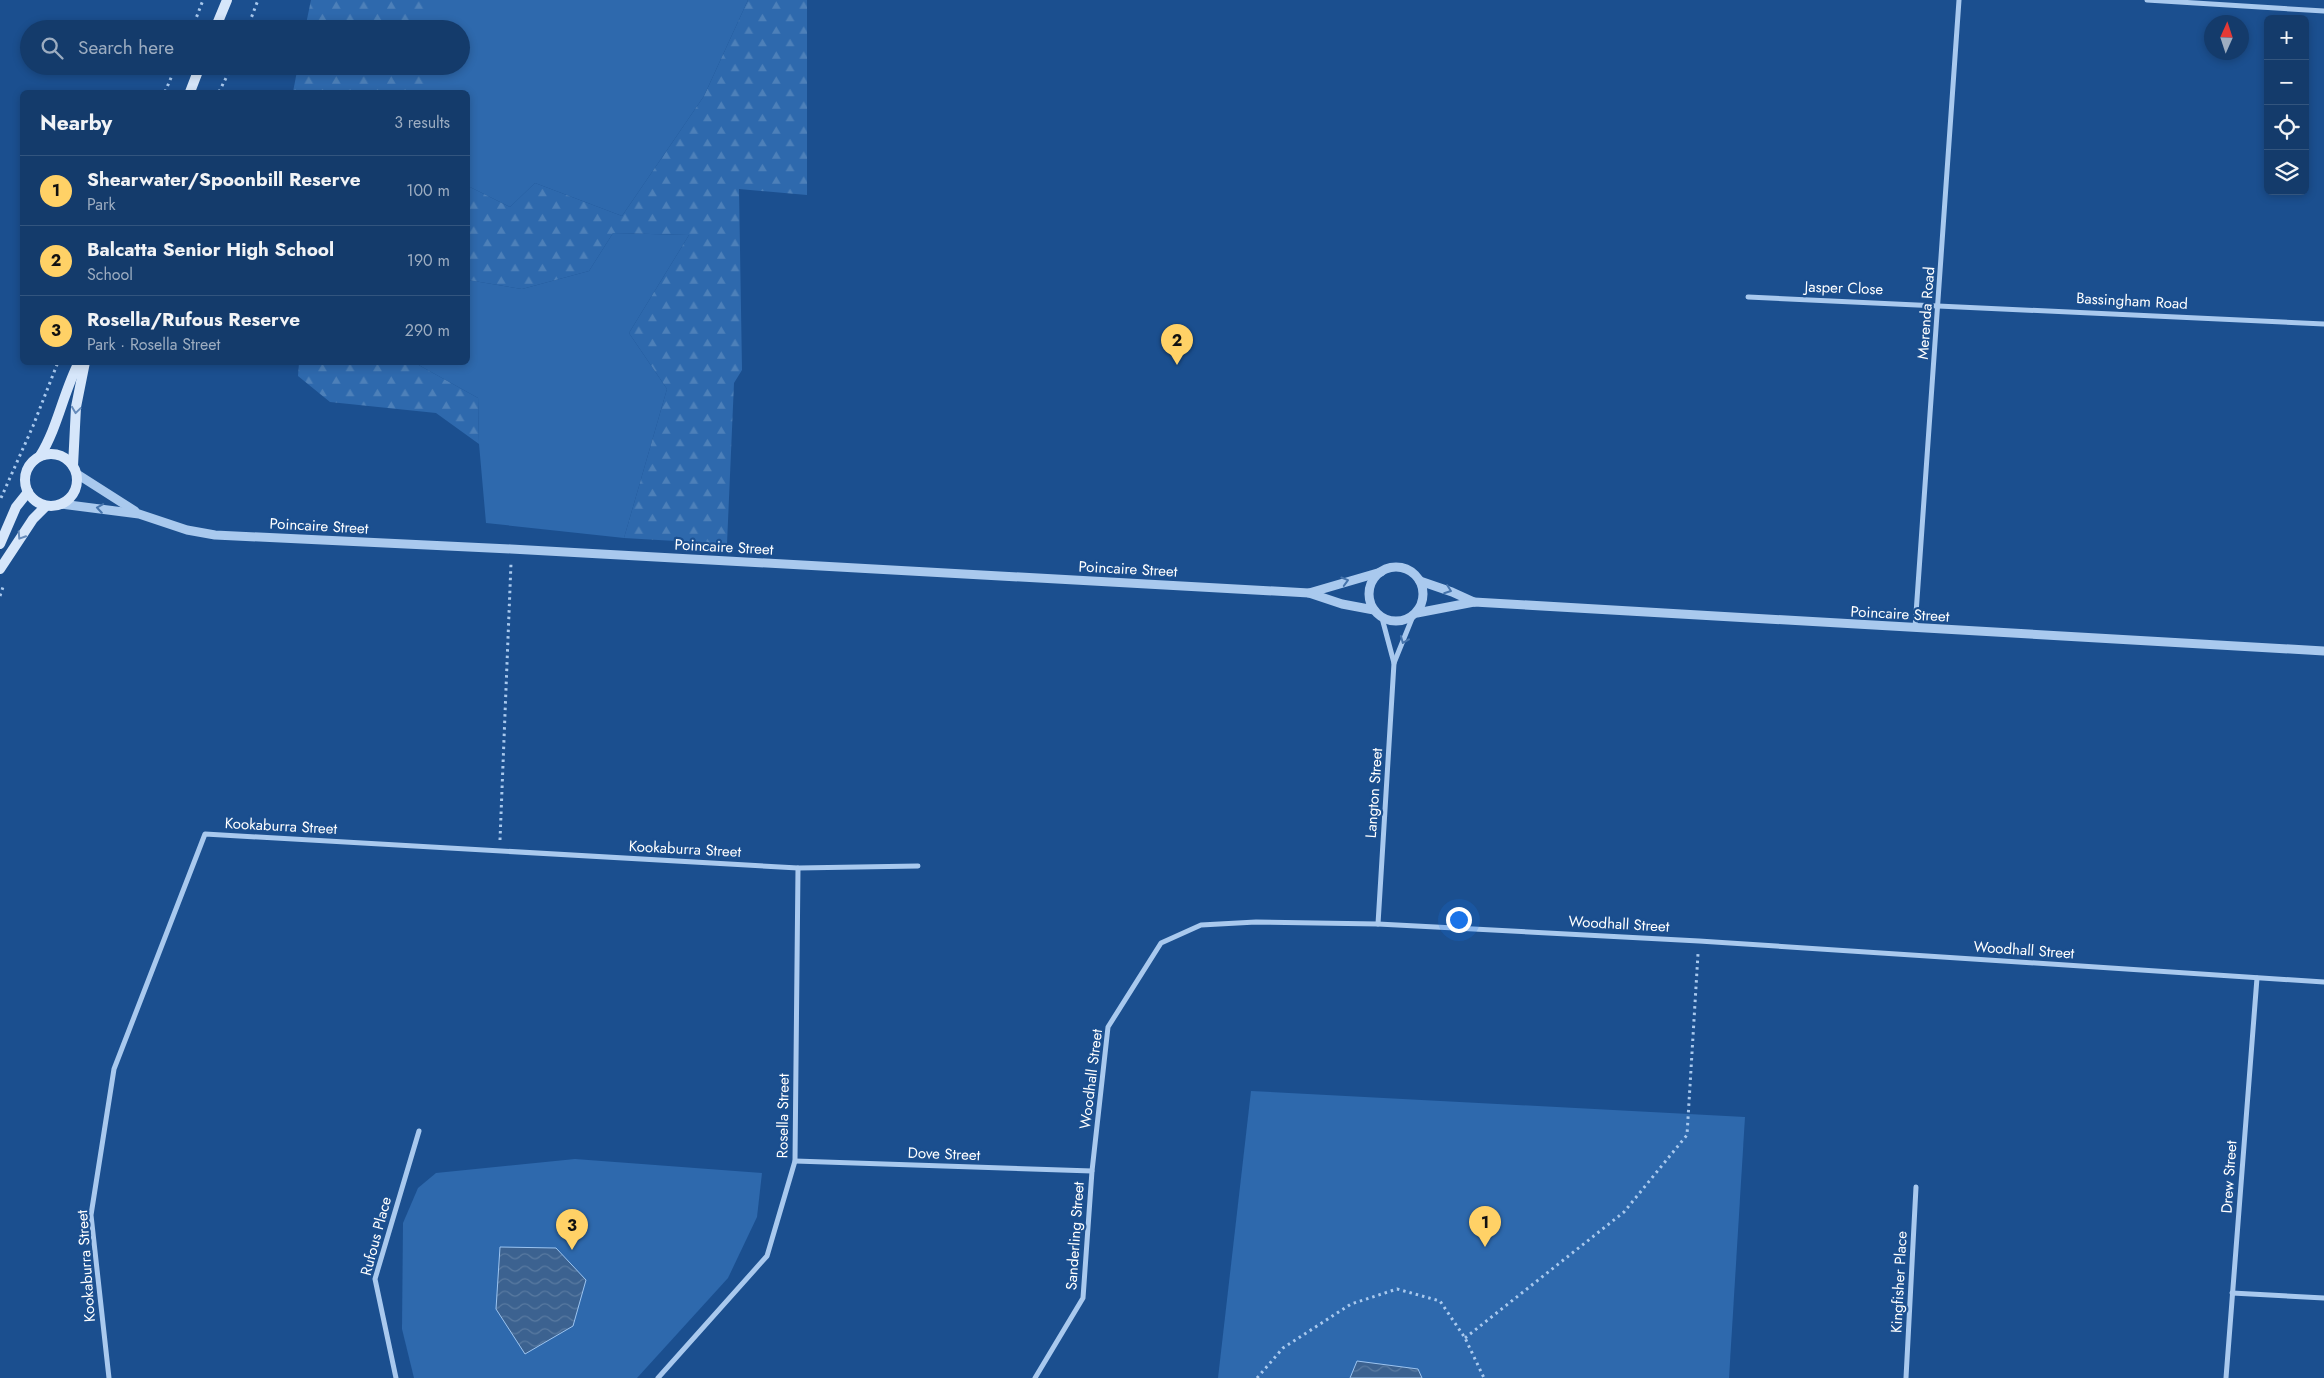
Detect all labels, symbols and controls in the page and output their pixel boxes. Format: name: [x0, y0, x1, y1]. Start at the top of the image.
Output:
north arrow: [2204, 15, 2249, 60]
map controls: [2264, 15, 2309, 195]
button: +: [2264, 15, 2309, 60]
search box: [20, 20, 470, 75]
icon: search: [38, 34, 66, 62]
text: Search here: [78, 34, 174, 61]
button: −: [2264, 60, 2309, 105]
button: locate: [2264, 105, 2309, 150]
text: Nearby: [40, 108, 112, 138]
text: 3 results: [394, 111, 450, 134]
button: layers: [2264, 150, 2309, 195]
text: Shearwater/Spoonbill Reserve: [87, 166, 361, 193]
text: 1: [52, 179, 60, 202]
text: 100 m: [406, 179, 450, 202]
text: Park: [87, 193, 116, 216]
text: Balcatta Senior High School: [87, 236, 334, 263]
text: 2: [51, 249, 61, 272]
text: 190 m: [407, 249, 450, 272]
text: School: [87, 263, 133, 286]
street label: Merenda Road: [1912, 266, 1940, 360]
street label: Jasper Close: [1802, 276, 1884, 300]
street label: Bassingham Road: [2076, 287, 2188, 315]
text: Rosella/Rufous Reserve: [87, 306, 300, 333]
text: 3: [51, 319, 61, 342]
text: 290 m: [405, 319, 450, 342]
pin: 2: [1161, 324, 1193, 365]
text: Park · Rosella Street: [87, 333, 220, 356]
one-way arrow: [71, 407, 82, 415]
one-way arrow: [96, 503, 104, 514]
street label: Poincaire Street: [269, 512, 369, 540]
one-way arrow: [18, 530, 27, 539]
street label: Poincaire Street: [674, 533, 774, 561]
street label: Poincaire Street: [1078, 555, 1178, 583]
one-way arrow: [1340, 577, 1348, 587]
one-way arrow: [1443, 584, 1451, 594]
street label: Poincaire Street: [1850, 600, 1950, 628]
one-way arrow: [1399, 635, 1410, 644]
street label: Langton Street: [1360, 747, 1388, 839]
street label: Kookaburra Street: [224, 812, 338, 840]
street label: Kookaburra Street: [628, 835, 742, 863]
your location: [1446, 907, 1472, 933]
street label: Woodhall Street: [1568, 910, 1670, 938]
street label: Woodhall Street: [1973, 936, 2075, 965]
street label: Woodhall Street: [1074, 1027, 1108, 1130]
street label: Rosella Street: [771, 1073, 795, 1159]
street label: Drew Street: [2215, 1139, 2243, 1214]
street label: Dove Street: [907, 1142, 981, 1166]
street label: Sanderling Street: [1060, 1181, 1090, 1291]
street label: Rufous Place: [355, 1194, 397, 1278]
pin: 1: [1469, 1206, 1501, 1247]
street label: Kookaburra Street: [71, 1209, 101, 1323]
pin: 3: [556, 1209, 588, 1250]
street label: Kingfisher Place: [1885, 1230, 1913, 1334]

